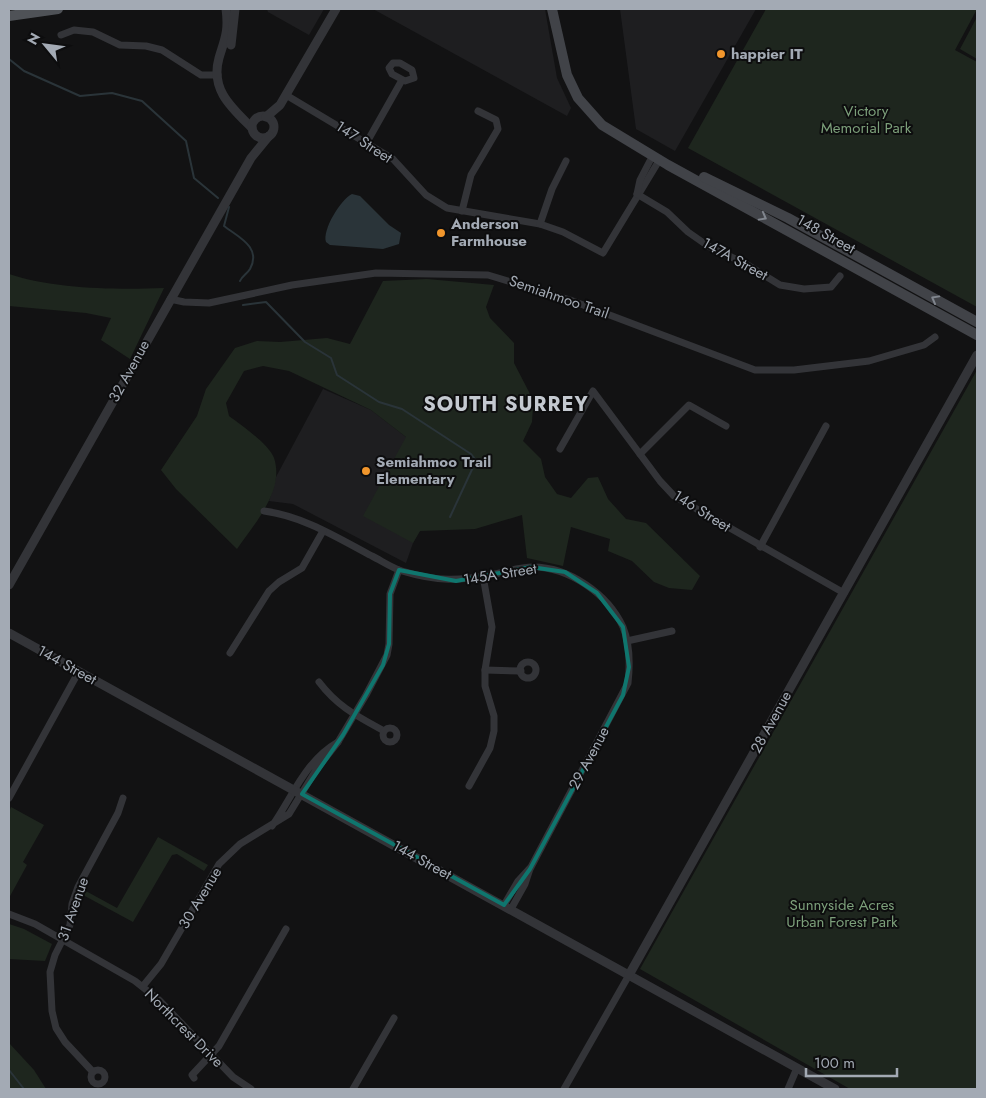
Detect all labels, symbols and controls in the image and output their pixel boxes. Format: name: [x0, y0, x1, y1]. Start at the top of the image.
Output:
north arrow: [20, 20, 70, 70]
text: N: [22, 29, 45, 48]
place label: happier IT: [731, 43, 803, 65]
marker: happier IT: [715, 48, 727, 60]
park label: Victory Memorial Park: [821, 100, 912, 139]
street label: 147 Street: [331, 115, 397, 169]
street label: 148 Street: [793, 209, 860, 259]
one-way arrow: [758, 211, 767, 221]
place label: Anderson Farmhouse: [450, 213, 527, 252]
marker: Anderson Farmhouse: [435, 227, 447, 239]
street label: 147A Street: [698, 232, 772, 286]
street label: Semiahmoo Trail: [506, 270, 612, 324]
one-way arrow: [931, 295, 940, 305]
street label: 32 Avenue: [103, 336, 155, 406]
district label: SOUTH SURREY: [423, 390, 589, 419]
place label: Semiahmoo Trail Elementary: [376, 451, 491, 490]
marker: Semiahmoo Trail Elementary: [360, 465, 372, 477]
street label: 146 Street: [669, 485, 735, 538]
street label: 145A Street: [462, 557, 539, 591]
street label: 144 Street: [33, 640, 101, 690]
street label: 28 Avenue: [745, 687, 797, 757]
street label: 29 Avenue: [563, 722, 615, 793]
street label: 144 Street: [388, 835, 456, 885]
street label: 30 Avenue: [173, 863, 227, 933]
street label: 31 Avenue: [52, 874, 94, 944]
park label: Sunnyside Acres Urban Forest Park: [786, 894, 898, 933]
street label: Northcrest Drive: [140, 984, 229, 1073]
scale bar: [806, 1046, 897, 1078]
text: 100 m: [814, 1052, 855, 1074]

